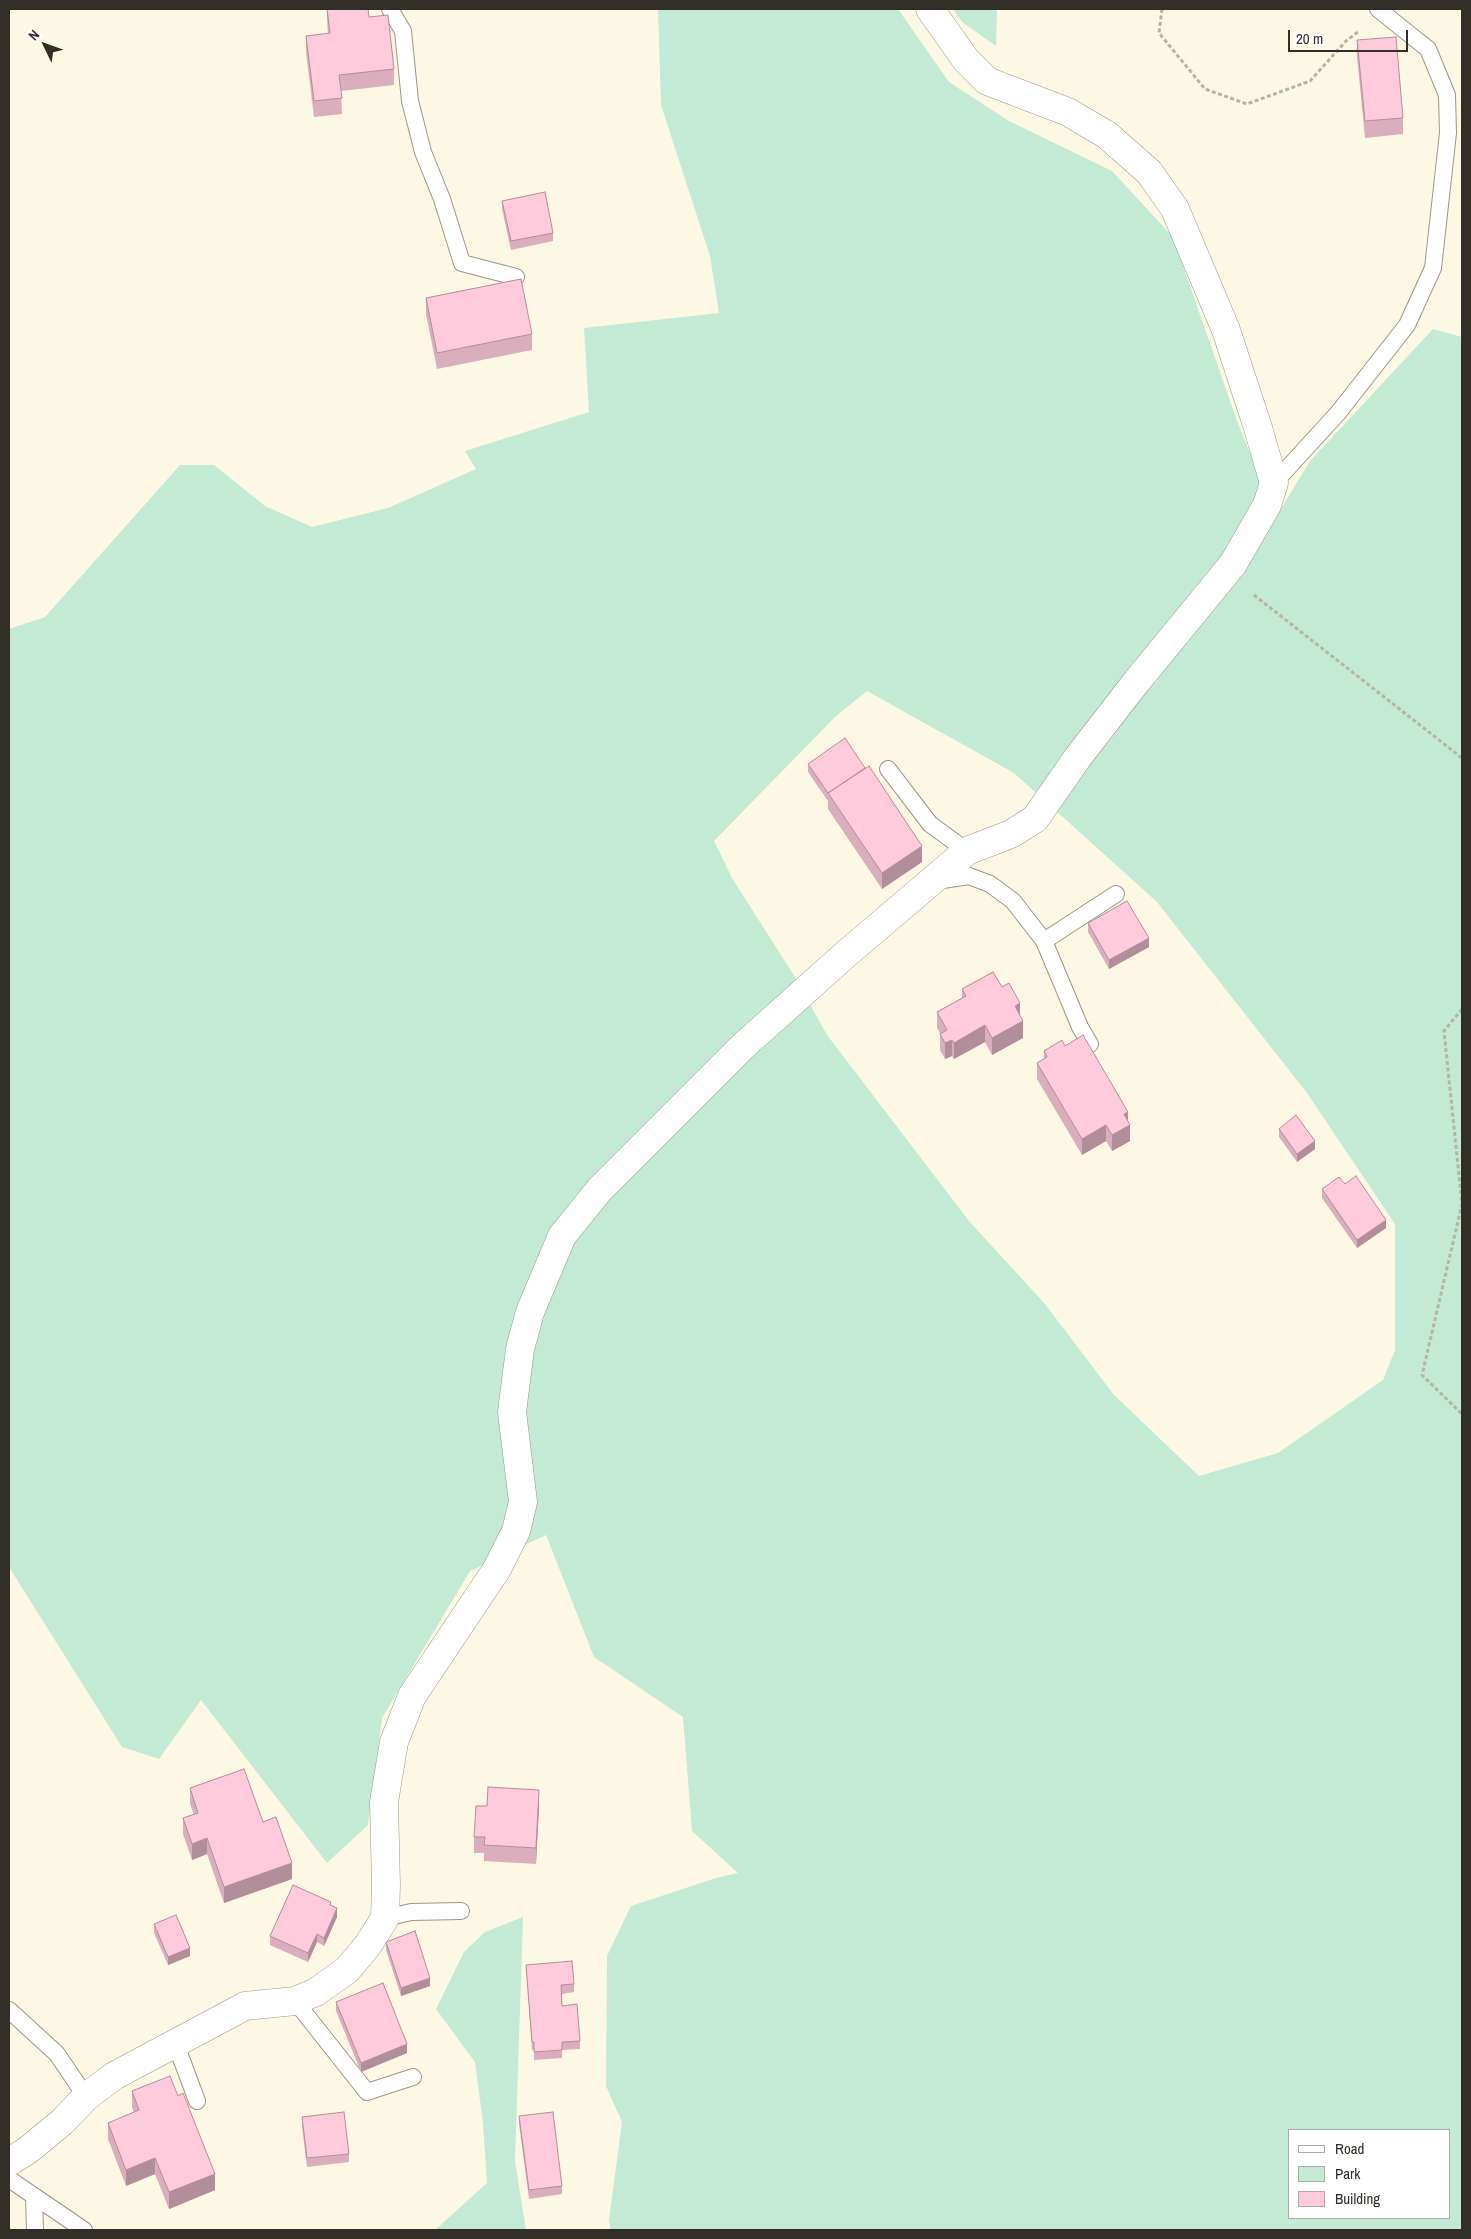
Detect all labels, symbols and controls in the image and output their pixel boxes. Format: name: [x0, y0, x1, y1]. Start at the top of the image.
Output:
north arrow: [20, 20, 70, 70]
scale bar: [1291, 20, 1411, 52]
text: N: [24, 26, 43, 44]
text: 20 m: [1296, 28, 1323, 49]
legend: [1288, 2129, 1451, 2219]
text: Road: [1335, 2138, 1364, 2159]
text: Park: [1335, 2163, 1360, 2184]
text: Building: [1335, 2188, 1380, 2209]

